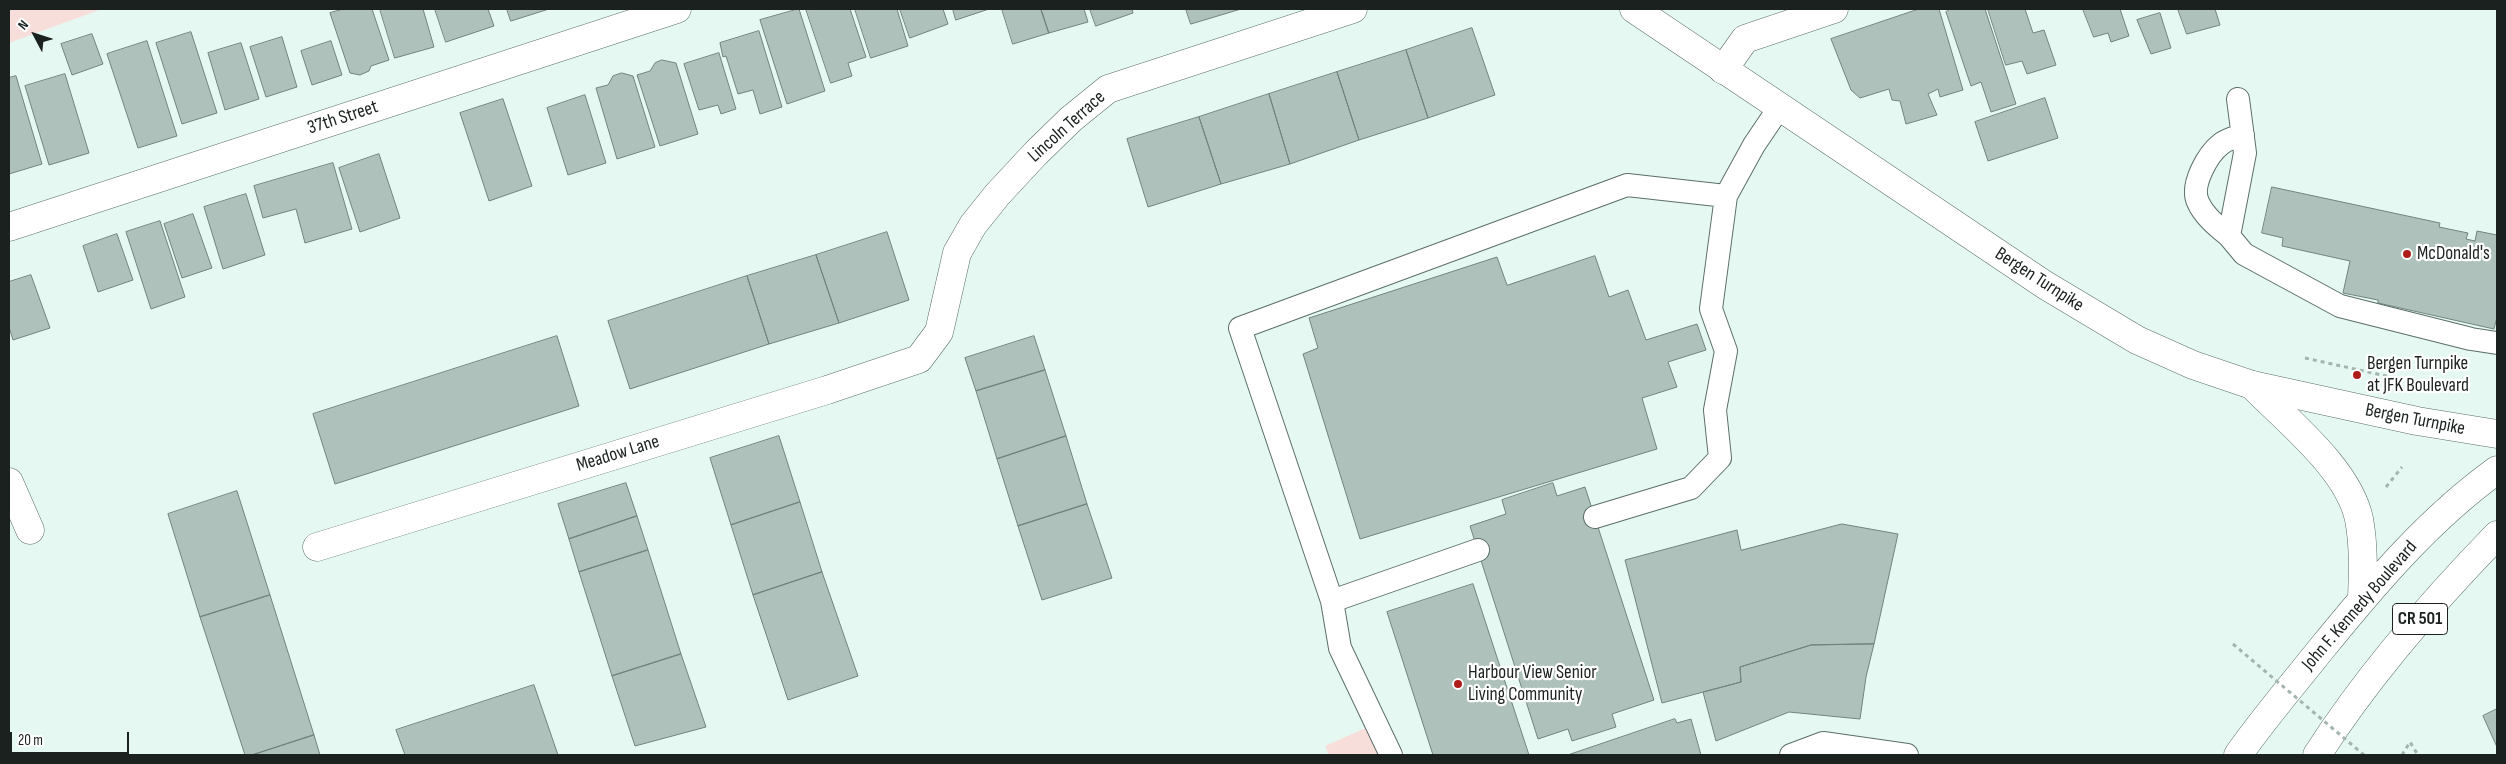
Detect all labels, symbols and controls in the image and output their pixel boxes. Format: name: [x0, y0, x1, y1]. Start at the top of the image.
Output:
north arrow: [10, 10, 60, 60]
text: N: [14, 17, 32, 33]
street label: Lincoln Terrace: [1024, 86, 1110, 168]
street label: 37th Street: [305, 96, 381, 140]
street label: Bergen Turnpike: [1990, 243, 2088, 317]
place label: McDonald's: [2417, 243, 2490, 265]
marker: McDonald's: [2401, 248, 2413, 260]
place label: Bergen Turnpike at JFK Boulevard: [2367, 353, 2469, 397]
marker: Bergen Turnpike at JFK Boulevard: [2351, 369, 2363, 381]
street label: Bergen Turnpike: [2363, 399, 2467, 441]
street label: Meadow Lane: [574, 431, 662, 477]
street label: John F. Kennedy Boulevard: [2297, 536, 2423, 676]
road number: CR 501: [2392, 604, 2448, 634]
place label: Harbour View Senior Living Community: [1468, 662, 1597, 706]
marker: Harbour View Senior Living Community: [1452, 678, 1464, 690]
scale bar: [12, 722, 131, 754]
text: 20 m: [18, 731, 43, 750]

